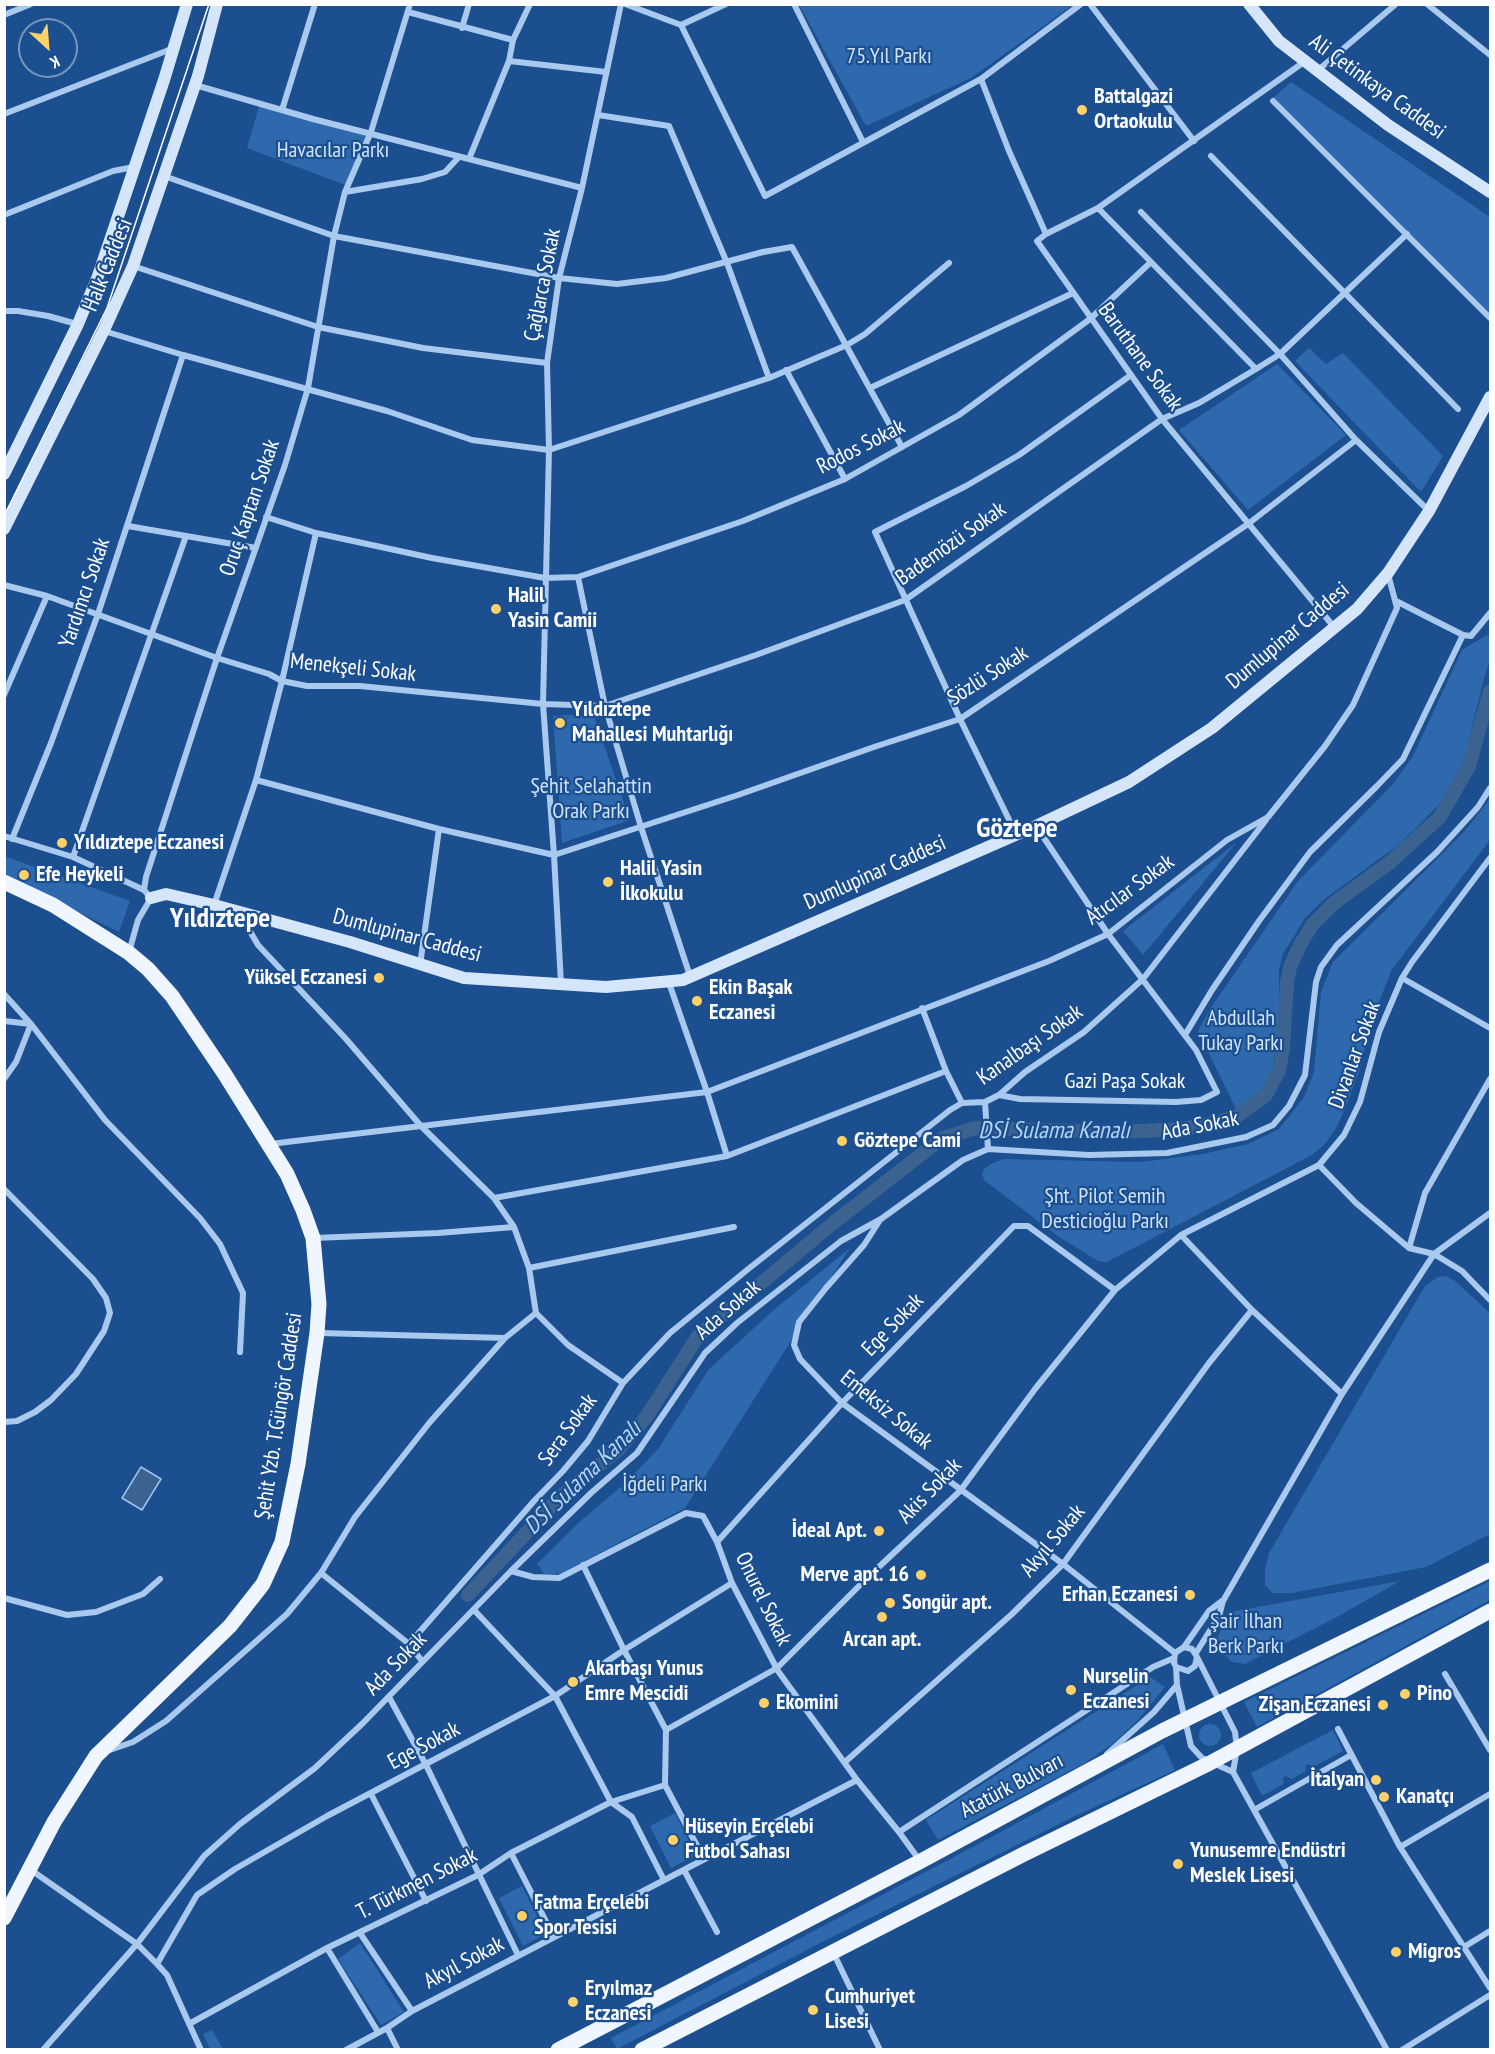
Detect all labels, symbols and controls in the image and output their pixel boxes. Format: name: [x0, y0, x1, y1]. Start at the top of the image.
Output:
north arrow: [18, 18, 78, 78]
street label: Ali Çetinkaya Caddesi: [1304, 29, 1450, 145]
park label: 75.Yıl Parkı: [846, 44, 932, 70]
text: K: [47, 52, 63, 73]
place label: Battalgazi Ortaokulu: [1094, 84, 1173, 136]
marker: Battalgazi Ortaokulu: [1075, 103, 1089, 117]
park label: Havacılar Parkı: [277, 138, 389, 164]
street label: Halk Caddesi: [77, 215, 139, 315]
street label: Çağlarca Sokak: [519, 226, 567, 344]
street label: Baruthane Sokak: [1092, 298, 1188, 416]
street label: Rodos Sokak: [813, 414, 909, 480]
street label: Oruç Kaptan Sokak: [214, 436, 286, 580]
street label: Bademözü Sokak: [891, 496, 1011, 592]
street label: Yardımcı Sokak: [54, 535, 116, 651]
street label: Dumlupinar Caddesi: [1221, 577, 1355, 695]
place label: Halil Yasin Camii: [508, 583, 597, 634]
marker: Halil Yasin Camii: [489, 602, 503, 616]
street label: Sözlü Sokak: [943, 640, 1033, 712]
street label: Menekşeli Sokak: [289, 648, 417, 688]
place label: Yıldıztepe Mahallesi Muhtarlığı: [572, 697, 733, 748]
marker: Yıldıztepe Mahallesi Muhtarlığı: [553, 716, 567, 730]
park label: Şehit Selahattin Orak Parkı: [530, 774, 652, 825]
district label: Göztepe: [976, 812, 1058, 846]
place label: Yıldıztepe Eczanesi: [74, 830, 224, 856]
street label: Dumlupinar Caddesi: [800, 830, 950, 916]
marker: Yıldıztepe Eczanesi: [55, 836, 69, 850]
street label: Atıcılar Sokak: [1081, 849, 1179, 931]
place label: Halil Yasin İlkokulu: [620, 856, 702, 908]
place label: Efe Heykeli: [36, 862, 124, 888]
marker: Efe Heykeli: [17, 868, 31, 882]
marker: Halil Yasin İlkokulu: [601, 875, 615, 889]
district label: Yıldıztepe: [170, 902, 270, 936]
street label: Dumlupinar Caddesi: [330, 904, 484, 968]
place label: Yüksel Eczanesi: [245, 965, 367, 991]
marker: Yüksel Eczanesi: [372, 971, 386, 985]
place label: Ekin Başak Eczanesi: [709, 975, 793, 1026]
marker: Ekin Başak Eczanesi: [690, 994, 704, 1008]
street label: Divanlar Sokak: [1323, 998, 1387, 1112]
street label: Kanalbaşı Sokak: [972, 999, 1088, 1091]
park label: Abdullah Tukay Parkı: [1198, 1006, 1284, 1058]
street label: Gazi Paşa Sokak: [1065, 1069, 1185, 1095]
street label: Ada Sokak: [1159, 1106, 1241, 1146]
water label: DSİ Sulama Kanalı: [978, 1117, 1130, 1145]
place label: Göztepe Cami: [854, 1128, 961, 1154]
marker: Göztepe Cami: [835, 1134, 849, 1148]
park label: Şht. Pilot Semih Desticioğlu Parkı: [1041, 1184, 1169, 1236]
street label: Ada Sokak: [690, 1274, 766, 1346]
street label: Ege Sokak: [857, 1288, 929, 1362]
street label: Şehit Yzb. T.Güngör Caddesi: [250, 1311, 308, 1521]
street label: Emeksiz Sokak: [835, 1365, 937, 1455]
street label: Sera Sokak: [533, 1389, 603, 1471]
water label: DSİ Sulama Kanalı: [518, 1415, 648, 1541]
street label: Akis Sokak: [893, 1453, 967, 1529]
park label: İğdeli Parkı: [622, 1472, 708, 1498]
street label: Akyıl Sokak: [1015, 1499, 1091, 1583]
place label: İdeal Apt.: [792, 1518, 867, 1544]
marker: İdeal Apt.: [872, 1524, 886, 1538]
street label: Onurel Sokak: [729, 1548, 797, 1650]
place label: Merve apt. 16: [800, 1562, 909, 1588]
marker: Merve apt. 16: [914, 1568, 928, 1582]
place label: Erhan Eczanesi: [1062, 1582, 1178, 1608]
marker: Erhan Eczanesi: [1183, 1588, 1197, 1602]
place label: Songür apt.: [902, 1590, 992, 1616]
marker: Songür apt.: [883, 1596, 897, 1610]
park label: Şair İlhan Berk Parkı: [1208, 1609, 1284, 1660]
marker: Arcan apt.: [875, 1610, 889, 1624]
street label: Ada Sokak: [359, 1627, 433, 1701]
place label: Arcan apt.: [843, 1627, 921, 1653]
place label: Akarbaşı Yunus Emre Mescidi: [585, 1656, 703, 1708]
place label: Nurselin Eczanesi: [1083, 1664, 1149, 1716]
marker: Akarbaşı Yunus Emre Mescidi: [566, 1675, 580, 1689]
place label: Pino: [1417, 1681, 1452, 1707]
marker: Nurselin Eczanesi: [1064, 1683, 1078, 1697]
marker: Pino: [1398, 1687, 1412, 1701]
place label: Ekomini: [776, 1690, 838, 1716]
place label: Zişan Eczanesi: [1259, 1692, 1371, 1718]
marker: Ekomini: [757, 1696, 771, 1710]
marker: Zişan Eczanesi: [1376, 1698, 1390, 1712]
street label: Ege Sokak: [384, 1716, 464, 1776]
street label: Atatürk Bulvarı: [956, 1748, 1068, 1824]
place label: İtalyan: [1310, 1767, 1364, 1793]
marker: İtalyan: [1369, 1773, 1383, 1787]
place label: Kanatçı: [1396, 1784, 1454, 1810]
marker: Kanatçı: [1377, 1790, 1391, 1804]
place label: Hüseyin Erçelebi Futbol Sahası: [685, 1814, 814, 1866]
marker: Hüseyin Erçelebi Futbol Sahası: [666, 1833, 680, 1847]
place label: Yunusemre Endüstri Meslek Lisesi: [1190, 1838, 1346, 1890]
street label: T. Türkmen Sokak: [352, 1842, 482, 1926]
marker: Yunusemre Endüstri Meslek Lisesi: [1171, 1857, 1185, 1871]
place label: Fatma Erçelebi Spor Tesisi: [534, 1890, 649, 1942]
marker: Fatma Erçelebi Spor Tesisi: [515, 1909, 529, 1923]
street label: Akyıl Sokak: [420, 1931, 508, 1995]
place label: Migros: [1408, 1939, 1461, 1965]
marker: Migros: [1389, 1945, 1403, 1959]
place label: Eryılmaz Eczanesi: [585, 1976, 652, 2028]
place label: Cumhuriyet Lisesi: [825, 1984, 915, 2036]
marker: Eryılmaz Eczanesi: [566, 1995, 580, 2009]
marker: Cumhuriyet Lisesi: [806, 2003, 820, 2017]

